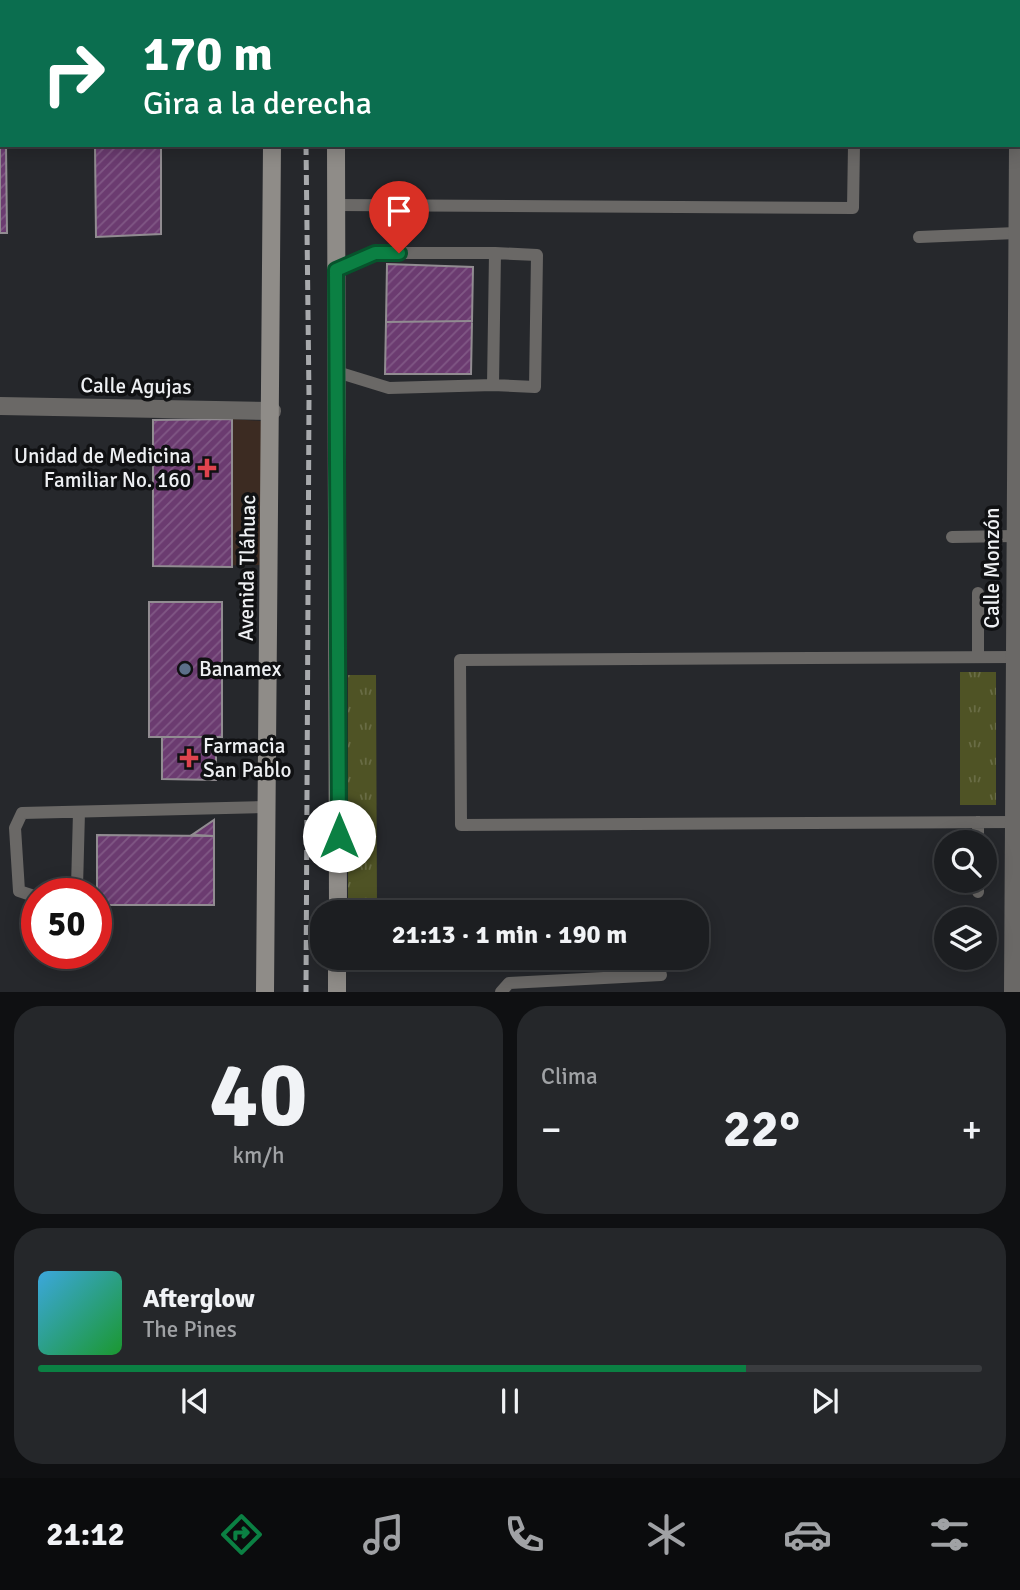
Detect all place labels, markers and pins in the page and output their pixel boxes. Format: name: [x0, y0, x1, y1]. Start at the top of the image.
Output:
pin: [369, 181, 429, 253]
place label: Unidad de Medicina Familiar No. 160: [14, 443, 191, 493]
marker: Unidad de Medicina Familiar No. 160: [197, 458, 217, 478]
place label: Banamex: [199, 656, 282, 682]
marker: Banamex: [177, 661, 193, 677]
place label: Farmacia San Pablo: [203, 733, 291, 783]
marker: Farmacia San Pablo: [181, 750, 197, 766]

